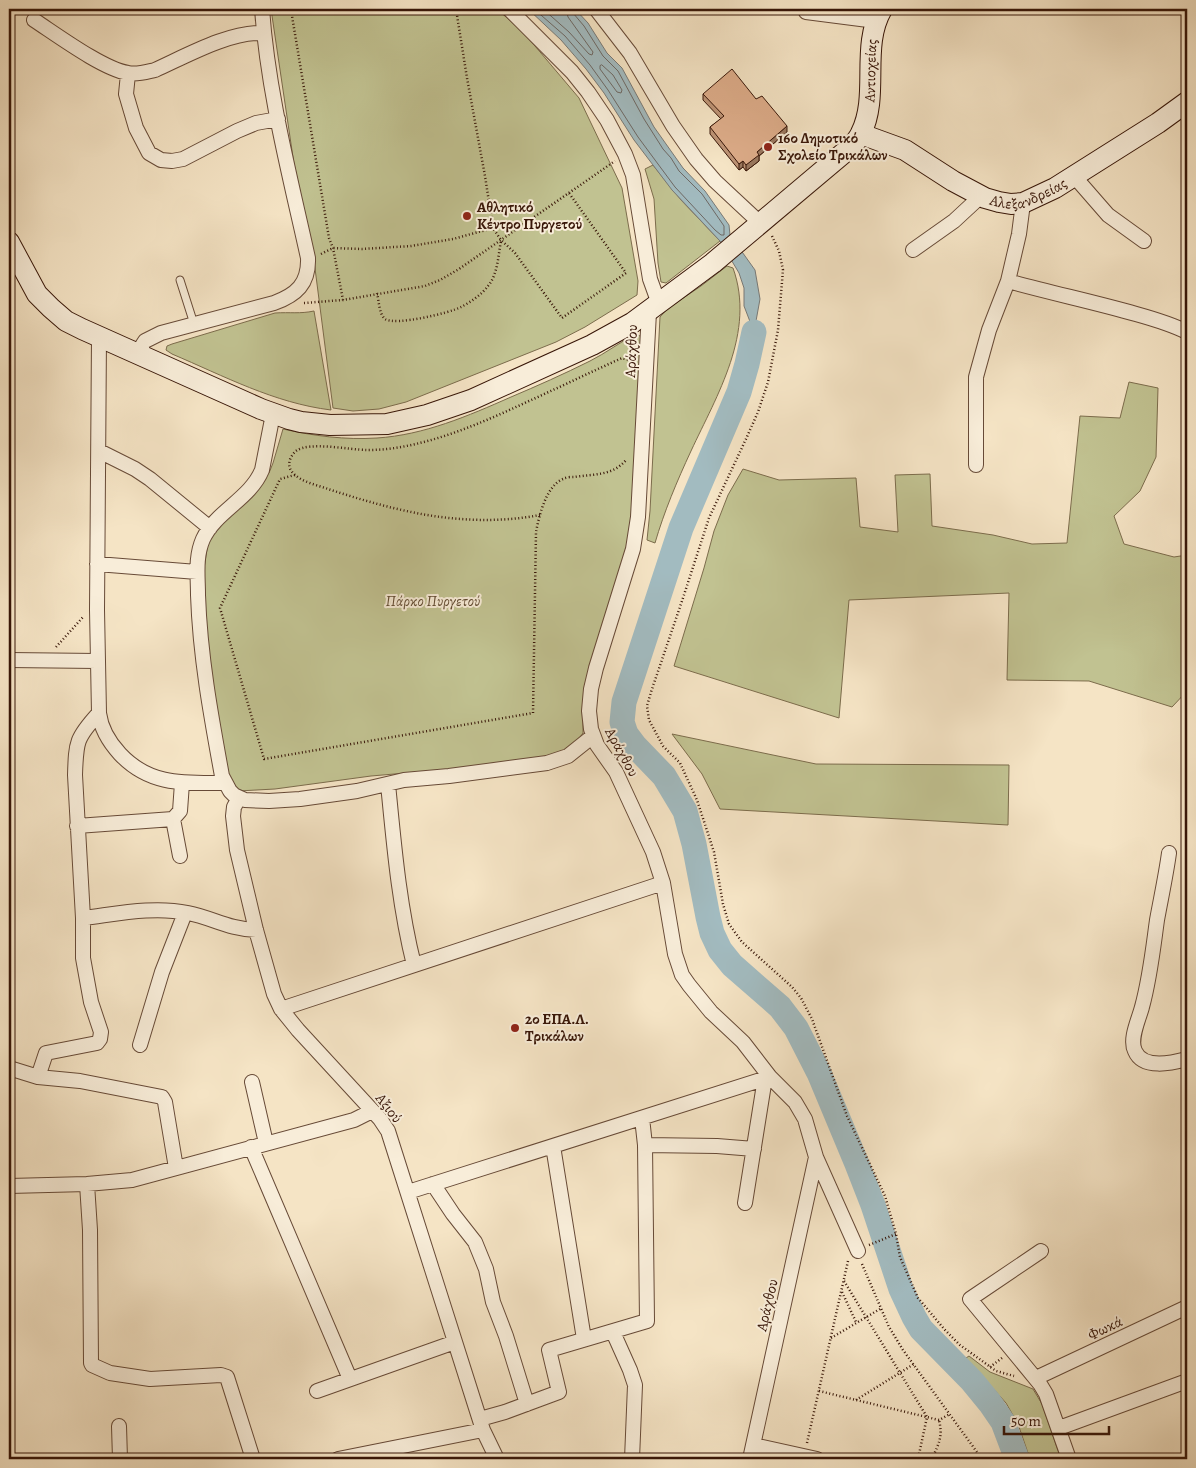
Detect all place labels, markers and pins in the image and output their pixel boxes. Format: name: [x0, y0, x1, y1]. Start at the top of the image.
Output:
place label: 16ο Δημοτικό Σχολείο Τρικάλων: [778, 128, 888, 165]
marker: 16ο Δημοτικό Σχολείο Τρικάλων: [762, 141, 774, 153]
place label: Αθλητικό Κέντρο Πυργετού: [476, 197, 582, 234]
marker: Αθλητικό Κέντρο Πυργετού: [461, 210, 473, 222]
place label: 2ο ΕΠΑ.Λ. Τρικάλων: [525, 1009, 589, 1046]
marker: 2ο ΕΠΑ.Λ. Τρικάλων: [509, 1022, 521, 1034]

